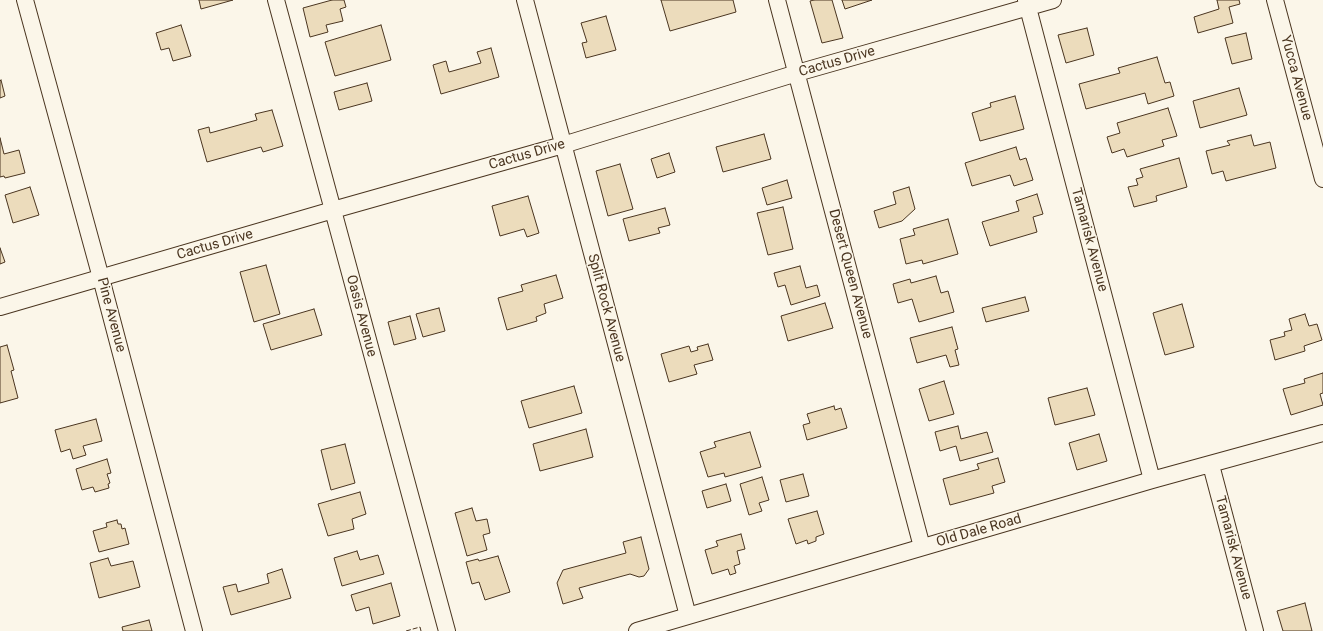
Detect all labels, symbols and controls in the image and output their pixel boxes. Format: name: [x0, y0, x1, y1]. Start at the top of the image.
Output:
street label: Yucca Avenue: [1277, 34, 1315, 122]
street label: Cactus Drive: [797, 43, 877, 81]
street label: Cactus Drive: [487, 136, 567, 174]
street label: Tamarisk Avenue: [1067, 186, 1111, 294]
street label: Desert Queen Avenue: [825, 207, 875, 341]
street label: Cactus Drive: [175, 226, 255, 264]
street label: Split Rock Avenue: [583, 252, 629, 364]
street label: Oasis Avenue: [342, 273, 380, 359]
street label: Pine Avenue: [93, 276, 129, 354]
street label: Tamarisk Avenue: [1211, 494, 1255, 602]
street label: Old Dale Road: [935, 511, 1023, 551]

